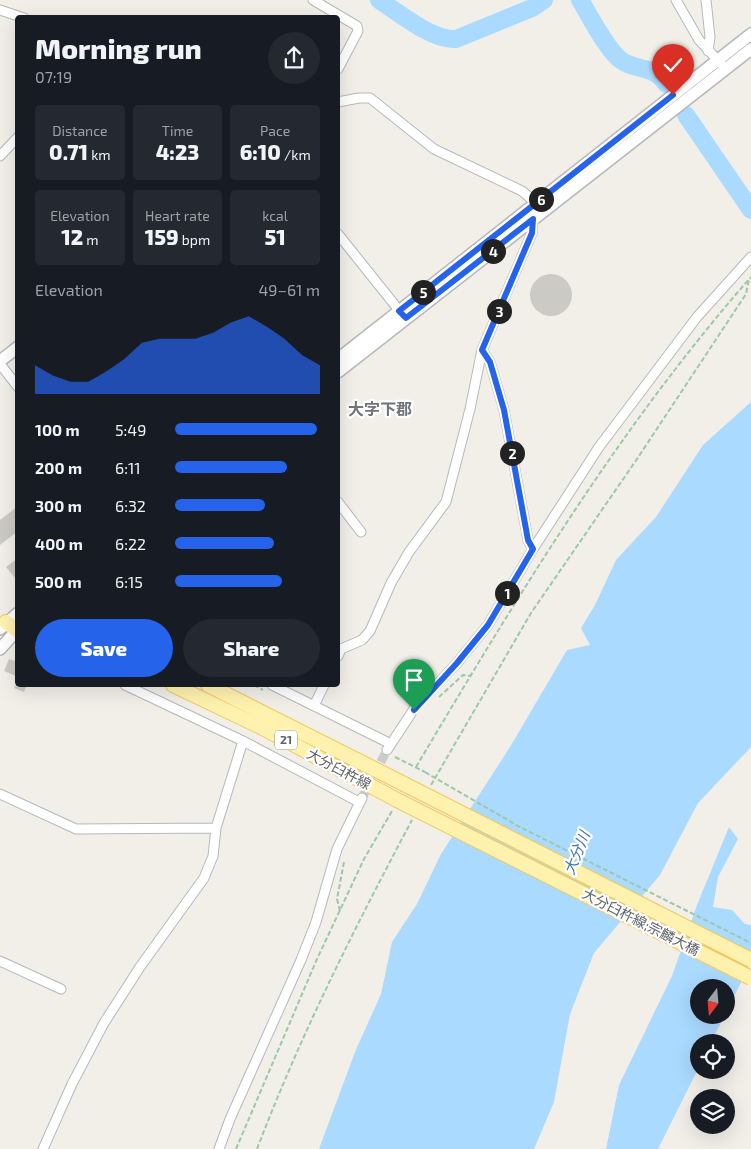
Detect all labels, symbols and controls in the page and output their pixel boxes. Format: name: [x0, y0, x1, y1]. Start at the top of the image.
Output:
text: Morning run: [35, 31, 202, 65]
button: share: [268, 32, 320, 84]
pin: [652, 44, 694, 95]
icon: check: [659, 51, 687, 79]
text: 07:19: [35, 67, 72, 86]
text: Distance: [52, 122, 107, 139]
text: Time: [162, 122, 193, 139]
text: Pace: [260, 122, 290, 139]
text: 0.71: [49, 139, 88, 164]
text: 4:23: [156, 139, 199, 164]
text: 6:10: [240, 139, 281, 164]
text: km: [88, 146, 111, 163]
text: /km: [281, 146, 311, 163]
pin: 6: [528, 186, 554, 212]
text: 6: [537, 191, 546, 208]
text: Elevation: [50, 207, 110, 224]
text: Heart rate: [145, 207, 210, 224]
text: kcal: [262, 207, 288, 224]
text: 12: [61, 224, 83, 249]
text: 159: [145, 224, 179, 249]
text: 51: [265, 224, 286, 249]
text: m: [83, 231, 98, 248]
text: bpm: [179, 231, 210, 248]
pin: 4: [480, 238, 506, 264]
text: 4: [489, 243, 498, 260]
text: Elevation: [35, 280, 103, 299]
text: 49–61 m: [258, 280, 320, 299]
pin: 5: [410, 280, 436, 304]
text: 5: [420, 284, 427, 301]
pin: 3: [486, 298, 512, 324]
text: 3: [496, 303, 503, 320]
district label: 大字下郡: [348, 399, 412, 418]
text: 100 m: [35, 420, 80, 439]
text: 5:49: [115, 420, 146, 439]
pin: 2: [500, 440, 524, 466]
text: 2: [508, 445, 517, 462]
text: 200 m: [35, 458, 82, 477]
text: 6:11: [115, 458, 141, 477]
text: 300 m: [35, 496, 82, 515]
text: 6:32: [115, 496, 146, 515]
text: 400 m: [35, 534, 83, 553]
text: 6:22: [115, 534, 146, 553]
text: 500 m: [35, 572, 82, 591]
text: 6:15: [115, 572, 143, 591]
pin: 1: [494, 580, 520, 606]
text: 1: [504, 585, 511, 602]
button: Save: [35, 619, 173, 677]
button: Share: [183, 619, 320, 677]
pin: [393, 659, 435, 710]
icon: arrive: [400, 666, 428, 694]
road number: 21: [275, 730, 297, 750]
street label: 大分臼杵線: [304, 745, 374, 792]
water label: 大分川: [559, 827, 594, 877]
street label: 大分臼杵線;宗麟大橋: [580, 885, 703, 958]
north arrow: [690, 979, 735, 1024]
map controls: [690, 979, 735, 1134]
button: locate: [690, 1034, 735, 1079]
button: layers: [690, 1089, 735, 1134]

